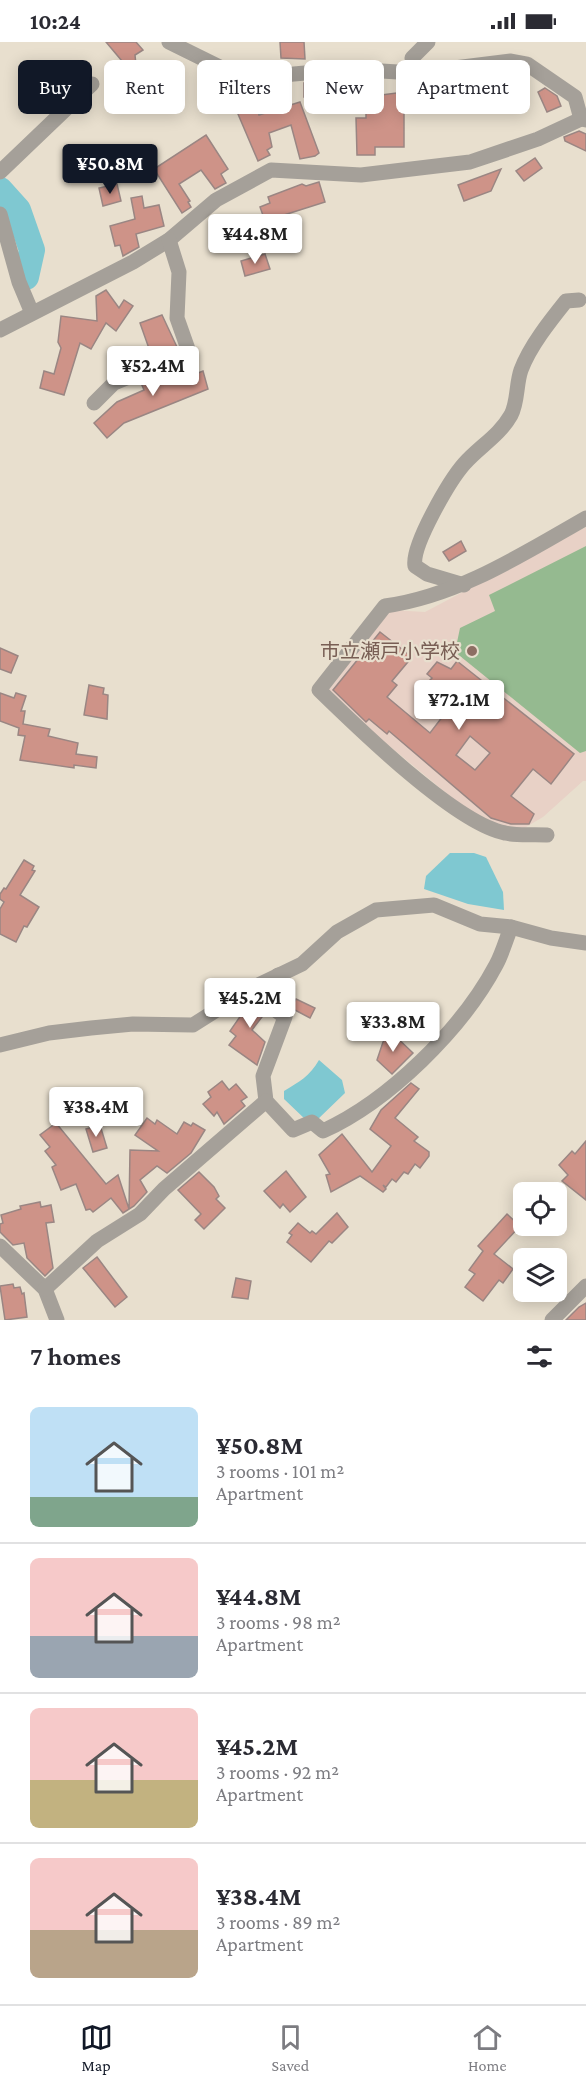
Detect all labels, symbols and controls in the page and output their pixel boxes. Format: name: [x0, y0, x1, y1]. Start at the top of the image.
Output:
text: 10:24: [30, 9, 81, 34]
chip: Buy: [18, 60, 92, 114]
chip: Rent: [104, 60, 185, 114]
chip: Filters: [197, 60, 292, 114]
chip: New: [304, 60, 384, 114]
chip: Apartment: [396, 60, 530, 114]
pin: ¥50.8M: [61, 144, 159, 195]
text: ¥50.8M: [77, 152, 143, 174]
pin: ¥44.8M: [206, 214, 304, 265]
text: ¥44.8M: [222, 222, 288, 244]
pin: ¥52.4M: [104, 346, 202, 397]
text: ¥52.4M: [121, 354, 185, 376]
place label: 市立瀬戸小学校: [320, 640, 460, 662]
marker: 市立瀬戸小学校: [465, 644, 479, 658]
pin: ¥72.1M: [410, 680, 508, 731]
text: ¥72.1M: [428, 688, 490, 710]
pin: ¥45.2M: [201, 978, 299, 1029]
text: ¥45.2M: [218, 986, 282, 1008]
pin: ¥33.8M: [344, 1002, 442, 1053]
text: ¥33.8M: [361, 1010, 425, 1032]
pin: ¥38.4M: [47, 1087, 145, 1138]
text: ¥38.4M: [63, 1095, 129, 1117]
map controls: [513, 1182, 567, 1302]
button: locate: [513, 1182, 567, 1236]
button: layers: [513, 1248, 567, 1302]
icon: filters: [523, 1340, 556, 1373]
text: 7 homes: [30, 1342, 121, 1371]
icon: home: [78, 1431, 150, 1503]
text: ¥50.8M: [216, 1431, 303, 1460]
text: 3 rooms · 101 m²: [216, 1460, 344, 1482]
text: Apartment: [216, 1482, 303, 1504]
icon: home: [78, 1582, 150, 1654]
text: ¥44.8M: [216, 1582, 301, 1611]
text: 3 rooms · 98 m²: [216, 1611, 341, 1633]
text: Apartment: [216, 1633, 303, 1655]
icon: home: [78, 1732, 150, 1804]
text: ¥45.2M: [216, 1732, 298, 1761]
text: 3 rooms · 92 m²: [216, 1761, 339, 1783]
text: Apartment: [216, 1783, 303, 1805]
icon: home: [78, 1882, 150, 1954]
text: ¥38.4M: [216, 1882, 301, 1911]
text: 3 rooms · 89 m²: [216, 1911, 340, 1933]
text: Apartment: [216, 1933, 303, 1955]
tab: Map: [80, 2021, 113, 2074]
tab: Saved: [272, 2021, 309, 2074]
tab: Home: [468, 2021, 506, 2074]

